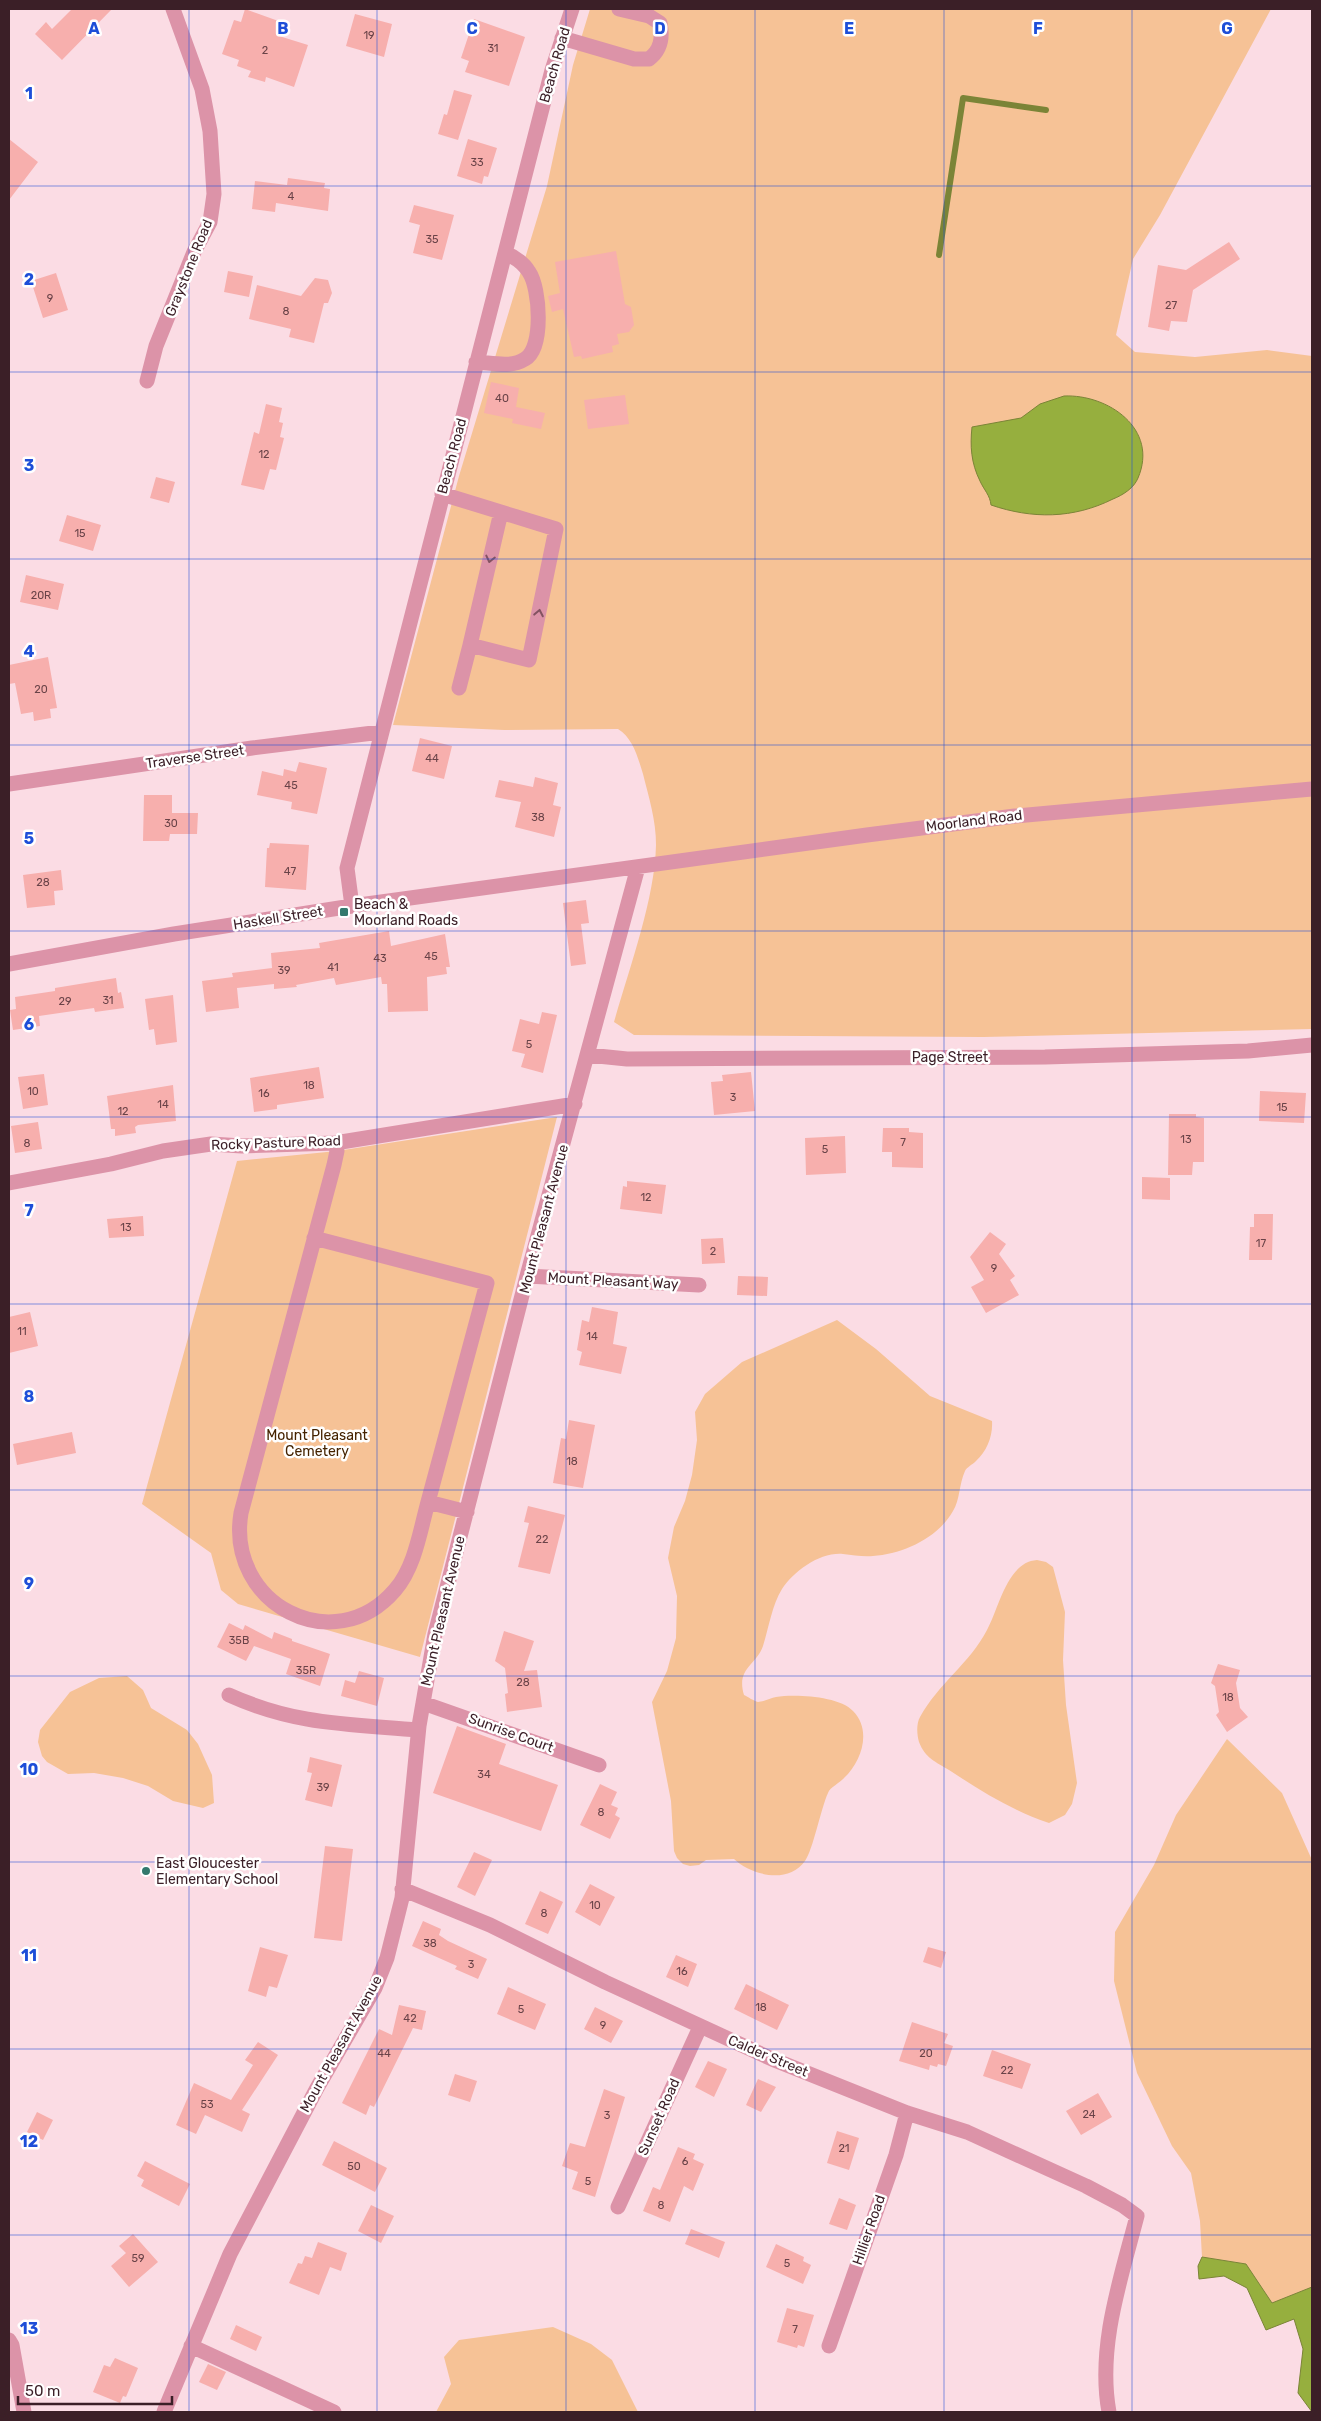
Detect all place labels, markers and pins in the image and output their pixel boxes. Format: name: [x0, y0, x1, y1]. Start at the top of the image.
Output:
place label: Beach & Moorland Roads: [354, 896, 458, 929]
marker: Beach & Moorland Roads: [338, 906, 350, 918]
place label: East Gloucester Elementary School: [156, 1855, 278, 1888]
marker: East Gloucester Elementary School: [140, 1865, 152, 1877]

